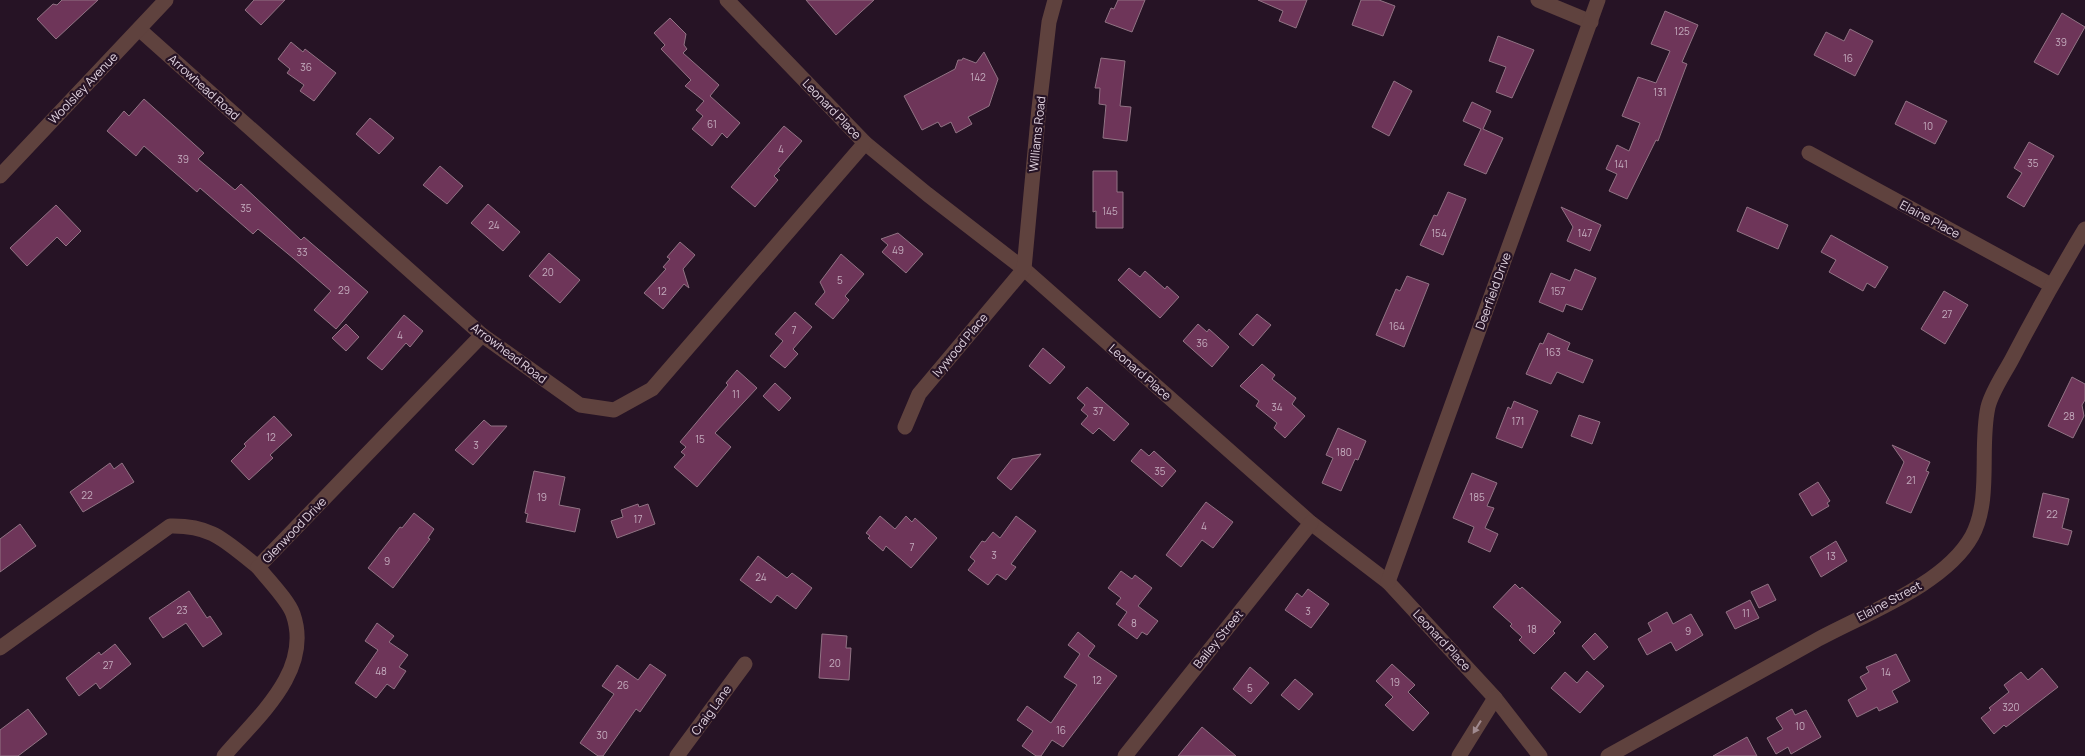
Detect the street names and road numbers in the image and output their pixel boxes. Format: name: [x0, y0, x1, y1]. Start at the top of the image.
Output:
street label: Woolsley Avenue: [44, 49, 122, 127]
street label: Arrowhead Road: [165, 50, 243, 124]
street label: Leonard Place: [799, 75, 865, 143]
street label: Williams Road: [1025, 95, 1049, 173]
street label: Elaine Place: [1897, 196, 1963, 242]
street label: Deerfield Drive: [1471, 250, 1515, 332]
street label: Ivywood Place: [928, 310, 992, 380]
street label: Arrowhead Road: [468, 319, 550, 387]
street label: Leonard Place: [1105, 340, 1175, 404]
street label: Glenwood Drive: [258, 493, 330, 567]
street label: Elaine Street: [1854, 577, 1924, 625]
street label: Bailey Street: [1189, 606, 1247, 672]
street label: Leonard Place: [1409, 606, 1475, 674]
street label: Craig Lane: [687, 681, 735, 739]

